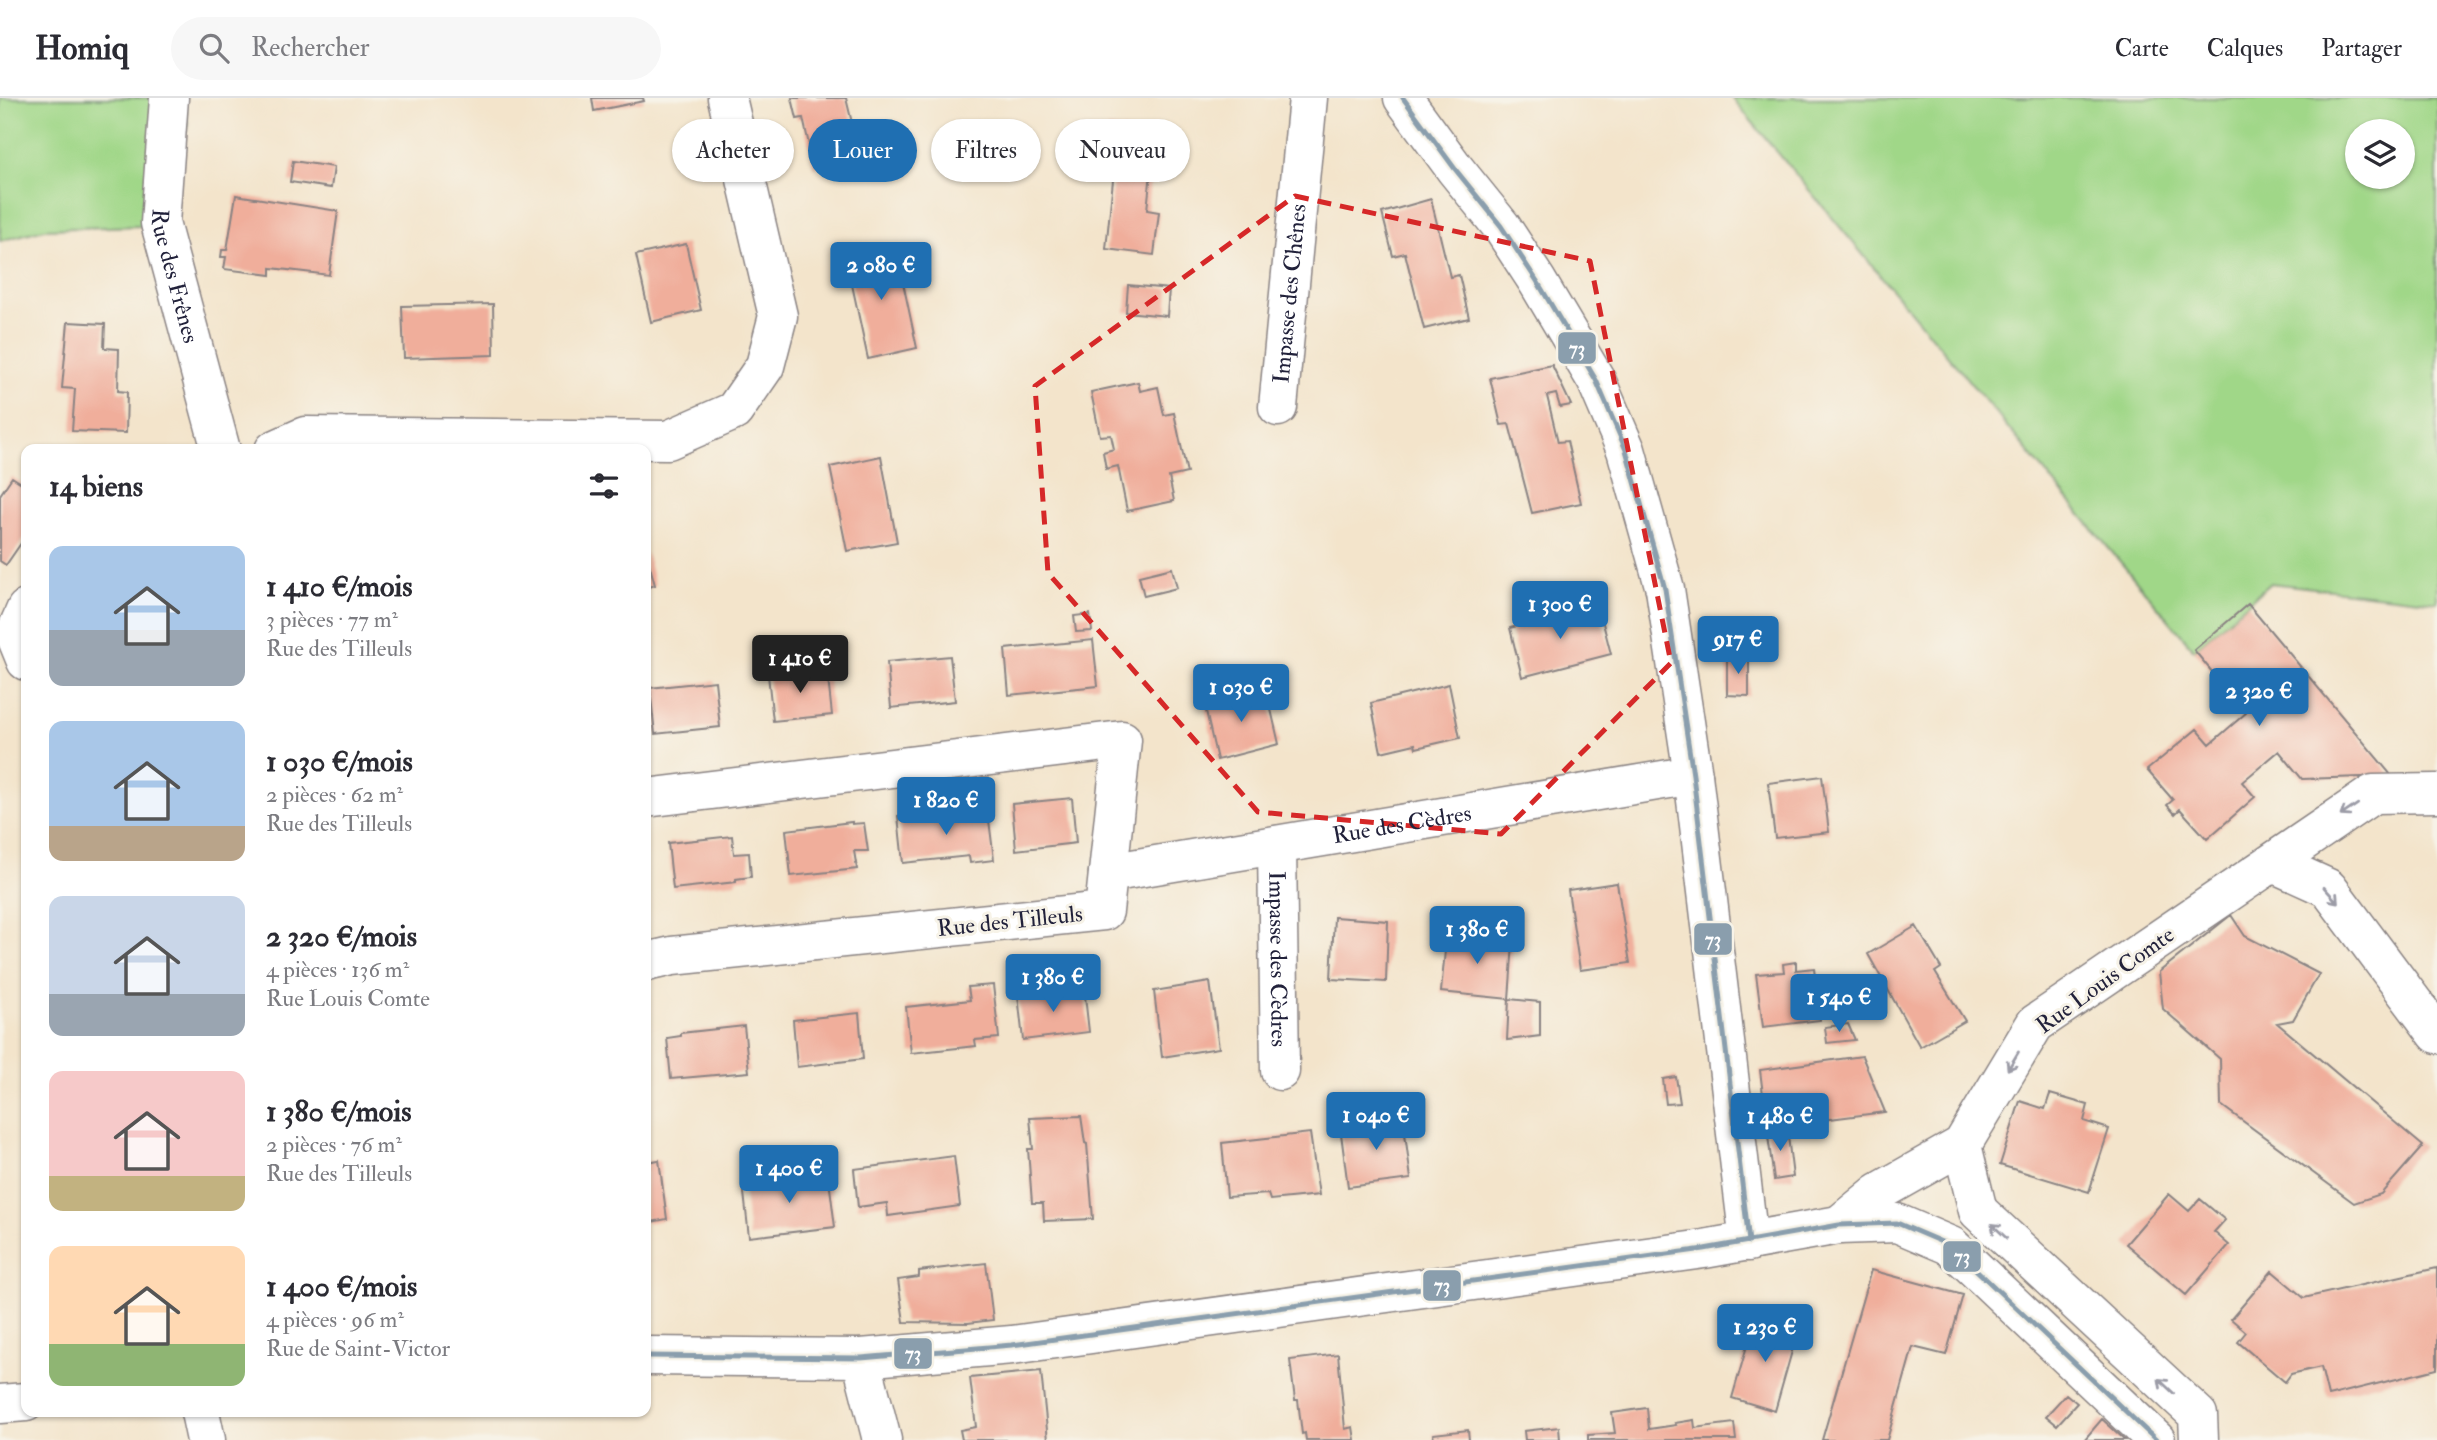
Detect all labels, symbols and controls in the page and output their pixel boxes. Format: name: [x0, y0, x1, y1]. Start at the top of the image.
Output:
search box: [171, 17, 661, 80]
text: Homiq: [35, 28, 129, 69]
icon: search: [195, 29, 233, 67]
text: Rechercher: [251, 32, 369, 64]
text: Carte: [2115, 33, 2169, 64]
text: Calques: [2207, 33, 2283, 64]
text: Partager: [2321, 33, 2402, 64]
chip: Acheter: [672, 119, 794, 182]
chip: Louer: [808, 119, 917, 182]
chip: Filtres: [931, 119, 1041, 182]
chip: Nouveau: [1055, 119, 1190, 182]
map controls: [2345, 119, 2415, 189]
button: layers: [2345, 119, 2415, 189]
street label: Impasse des Chênes: [1266, 202, 1312, 385]
street label: Rue des Frênes: [145, 208, 206, 346]
pin: 2 080 €: [816, 242, 946, 302]
text: 2 080 €: [846, 250, 916, 279]
line badge: 73: [1557, 331, 1597, 365]
text: 73: [1569, 337, 1585, 361]
icon: filters: [585, 467, 623, 505]
text: 14 biens: [49, 468, 143, 505]
text: 1 410 €/mois: [266, 568, 413, 605]
icon: home: [105, 574, 189, 658]
pin: 1 300 €: [1495, 582, 1625, 641]
text: 1 300 €: [1528, 589, 1592, 618]
text: 3 pièces · 77 m²: [266, 605, 398, 634]
pin: 917 €: [1689, 616, 1787, 676]
text: 917 €: [1714, 624, 1762, 653]
text: Rue des Tilleuls: [266, 634, 412, 663]
pin: 1 410 €: [735, 636, 865, 695]
text: 1 410 €: [768, 643, 832, 672]
pin: 1 030 €: [1176, 664, 1306, 724]
pin: 2 320 €: [2194, 668, 2324, 728]
text: 1 030 €: [1209, 672, 1273, 701]
text: 2 320 €: [2225, 676, 2293, 705]
text: 1 030 €/mois: [266, 743, 413, 780]
icon: home: [105, 749, 189, 833]
pin: 1 820 €: [881, 778, 1011, 837]
text: 2 pièces · 62 m²: [266, 780, 403, 809]
text: 1 820 €: [913, 785, 979, 814]
street label: Rue des Cèdres: [1330, 798, 1474, 850]
one-way arrow: [2340, 803, 2359, 817]
text: Rue des Tilleuls: [266, 809, 412, 838]
street label: Impasse des Cèdres: [1262, 871, 1294, 1047]
one-way arrow: [2323, 886, 2340, 903]
street label: Rue des Tilleuls: [936, 899, 1084, 943]
pin: 1 380 €: [1412, 906, 1542, 966]
text: 1 380 €: [1446, 914, 1508, 943]
text: 2 320 €/mois: [266, 918, 417, 955]
street label: Rue Louis Comte: [2030, 920, 2180, 1040]
line badge: 73: [1693, 922, 1733, 956]
icon: home: [105, 924, 189, 1008]
text: 73: [1705, 928, 1721, 952]
pin: 1 380 €: [988, 954, 1118, 1014]
text: 4 pièces · 136 m²: [266, 955, 409, 984]
text: 1 380 €: [1022, 962, 1084, 991]
pin: 1 540 €: [1774, 974, 1904, 1034]
text: 1 540 €: [1806, 982, 1872, 1011]
text: Rue Louis Comte: [266, 984, 430, 1013]
one-way arrow: [2006, 1051, 2020, 1071]
text: 1 380 €/mois: [266, 1093, 411, 1130]
pin: 1 040 €: [1311, 1093, 1441, 1152]
pin: 1 480 €: [1715, 1094, 1845, 1153]
icon: home: [105, 1099, 189, 1183]
text: 1 040 €: [1342, 1100, 1410, 1129]
text: 1 480 €: [1747, 1101, 1813, 1130]
text: 2 pièces · 76 m²: [266, 1130, 402, 1159]
pin: 1 400 €: [724, 1146, 854, 1205]
text: 1 400 €: [755, 1153, 823, 1182]
text: Rue des Tilleuls: [266, 1159, 412, 1188]
one-way arrow: [1990, 1223, 2008, 1239]
line badge: 73: [1942, 1240, 1982, 1273]
text: 73: [1954, 1245, 1970, 1269]
text: 1 400 €/mois: [266, 1268, 417, 1305]
line badge: 73: [1422, 1269, 1462, 1302]
icon: home: [105, 1274, 189, 1358]
text: 73: [1434, 1274, 1450, 1298]
pin: 1 230 €: [1700, 1304, 1830, 1364]
text: 4 pièces · 96 m²: [266, 1305, 404, 1334]
text: 1 230 €: [1733, 1312, 1797, 1341]
text: Rue de Saint-Victor: [266, 1334, 450, 1363]
line badge: 73: [893, 1337, 933, 1370]
text: 73: [905, 1342, 921, 1366]
one-way arrow: [2158, 1377, 2175, 1394]

